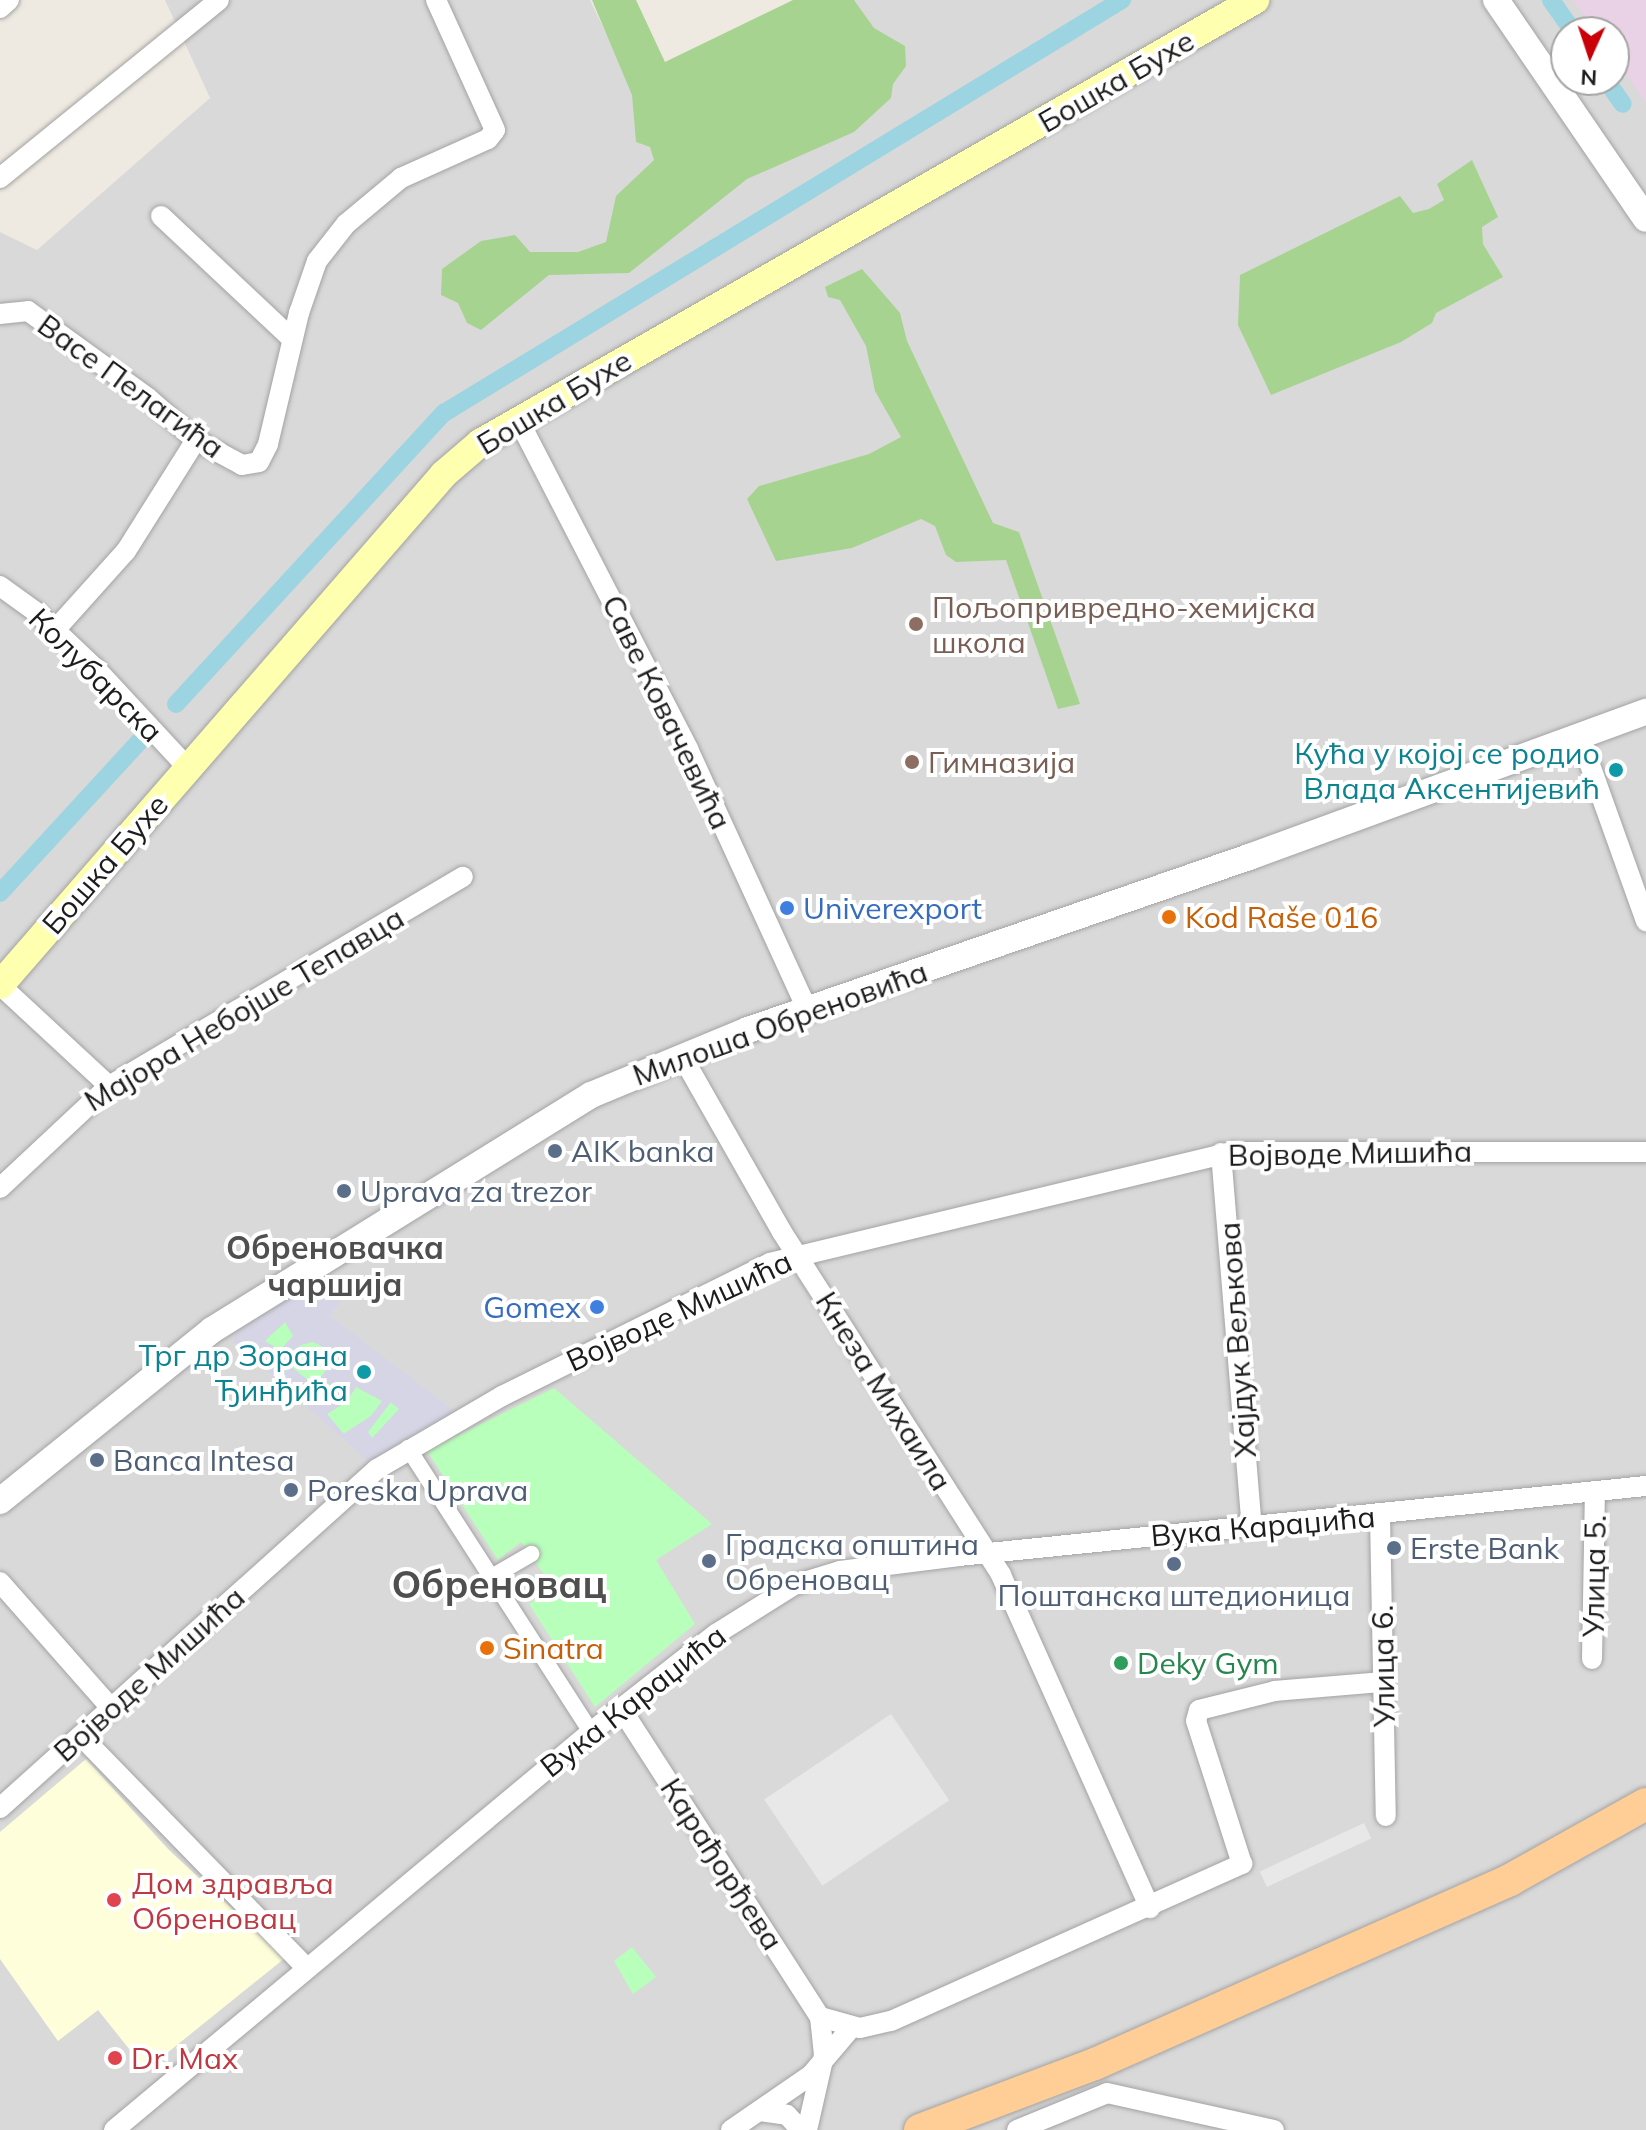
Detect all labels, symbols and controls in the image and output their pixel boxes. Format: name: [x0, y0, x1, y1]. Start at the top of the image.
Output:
north arrow: [1550, 16, 1630, 96]
street label: Бошка Бухе: [1032, 22, 1200, 140]
text: N: [1580, 64, 1598, 92]
street label: Васе Пелагића: [31, 306, 231, 466]
street label: Бошка Бухе: [470, 342, 638, 462]
street label: Саве Ковачевића: [595, 589, 739, 835]
place label: Пољопривредно-хемијска школа: [932, 589, 1316, 660]
street label: Колубарска: [22, 601, 170, 749]
marker: Пољопривредно-хемијска школа: [907, 615, 925, 633]
place label: Кућа у којој се родио Влада Аксентијевић: [1294, 735, 1600, 806]
place label: Гимназија: [928, 744, 1075, 780]
marker: Гимназија: [903, 753, 921, 771]
marker: Кућа у којој се родио Влада Аксентијевић: [1607, 761, 1625, 779]
street label: Бошка Бухе: [34, 787, 176, 941]
place label: Univerexport: [803, 890, 982, 926]
street label: Мајора Небојше Тепавца: [78, 899, 410, 1119]
marker: Univerexport: [778, 899, 796, 917]
place label: Kod Raše 016: [1185, 899, 1378, 935]
marker: Kod Raše 016: [1160, 908, 1178, 926]
street label: Милоша Обреновића: [628, 953, 932, 1093]
place label: AIK banka: [571, 1133, 715, 1169]
street label: Војводе Мишића: [1228, 1133, 1472, 1173]
marker: AIK banka: [546, 1142, 564, 1160]
place label: Uprava za trezor: [360, 1173, 592, 1209]
marker: Uprava za trezor: [335, 1182, 353, 1200]
street label: Хајдук Вељкова: [1211, 1221, 1263, 1459]
district label: Обреновачка чаршија: [226, 1229, 444, 1304]
street label: Војводе Мишића: [561, 1243, 797, 1379]
street label: Кнеза Михаила: [808, 1285, 960, 1497]
place label: Gomex: [483, 1289, 581, 1325]
marker: Gomex: [588, 1298, 606, 1316]
place label: Трг др Зорана Ђинђића: [138, 1337, 348, 1408]
marker: Трг др Зорана Ђинђића: [355, 1363, 373, 1381]
place label: Banca Intesa: [113, 1442, 294, 1478]
marker: Banca Intesa: [88, 1451, 106, 1469]
place label: Poreska Uprava: [307, 1472, 528, 1508]
marker: Poreska Uprava: [282, 1481, 300, 1499]
street label: Вука Караџића: [1149, 1498, 1377, 1554]
street label: Улица 5.: [1575, 1515, 1613, 1637]
place label: Градска општина Обреновац: [725, 1526, 979, 1596]
place label: Erste Bank: [1410, 1530, 1559, 1566]
marker: Erste Bank: [1385, 1539, 1403, 1557]
marker: Градска општина Обреновац: [700, 1552, 718, 1570]
marker: Поштанска штедионица: [1165, 1555, 1183, 1573]
district label: Обреновац: [391, 1562, 607, 1608]
place label: Поштанска штедионица: [998, 1577, 1350, 1613]
street label: Војводе Мишића: [46, 1579, 252, 1769]
street label: Улица 6.: [1364, 1605, 1402, 1727]
street label: Вука Караџића: [533, 1617, 733, 1785]
place label: Sinatra: [503, 1630, 604, 1666]
marker: Sinatra: [478, 1639, 496, 1657]
place label: Deky Gym: [1137, 1645, 1279, 1681]
marker: Deky Gym: [1112, 1654, 1130, 1672]
street label: Карађорђева: [653, 1771, 791, 1957]
place label: Дом здравља Обреновац: [132, 1865, 334, 1936]
marker: Дом здравља Обреновац: [103, 1889, 125, 1911]
place label: Dr. Max: [131, 2040, 238, 2076]
marker: Dr. Max: [106, 2049, 124, 2067]

